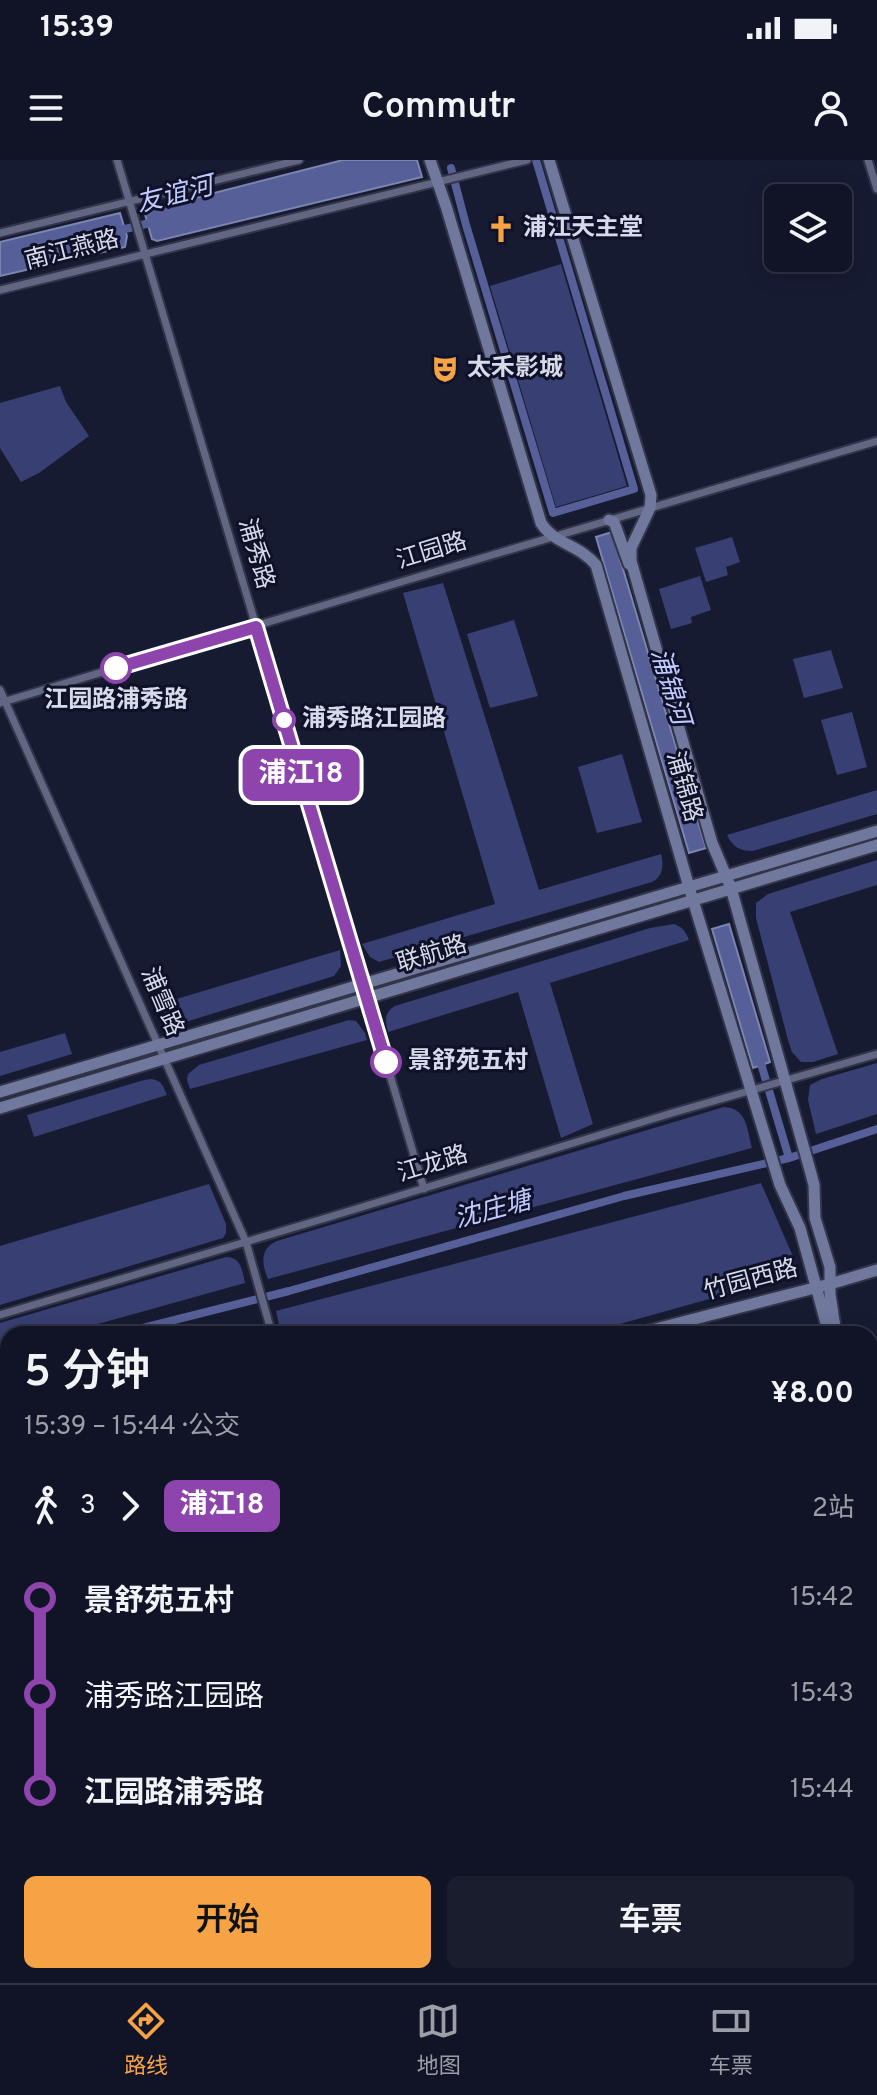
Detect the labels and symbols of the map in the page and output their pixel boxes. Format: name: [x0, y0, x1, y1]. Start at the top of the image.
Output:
water label: 友谊河: [133, 169, 222, 221]
church icon: 浦江天主堂: [486, 214, 516, 244]
place label: 浦江天主堂: [523, 214, 643, 244]
street label: 南江燕路: [22, 225, 122, 277]
theatre icon: 太禾影城: [430, 354, 460, 384]
place label: 太禾影城: [467, 354, 563, 384]
street label: 浦秀路: [231, 515, 279, 593]
street label: 江园路: [393, 527, 471, 577]
water label: 浦锦河: [642, 645, 698, 734]
marker: 江园路浦秀路: [101, 653, 131, 683]
place label: 江园路浦秀路: [44, 686, 188, 716]
place label: 浦秀路江园路: [302, 705, 446, 735]
marker: 浦秀路江园路: [273, 709, 295, 731]
street label: 浦锦路: [659, 748, 707, 826]
line badge: 浦江18: [245, 749, 357, 801]
street label: 联航路: [393, 930, 471, 980]
street label: 浦雪路: [133, 963, 189, 1041]
marker: 景舒苑五村: [371, 1047, 401, 1077]
place label: 景舒苑五村: [408, 1047, 528, 1077]
street label: 江龙路: [394, 1140, 472, 1190]
water label: 沈庄塘: [451, 1184, 539, 1237]
street label: 竹园西路: [701, 1254, 801, 1308]

